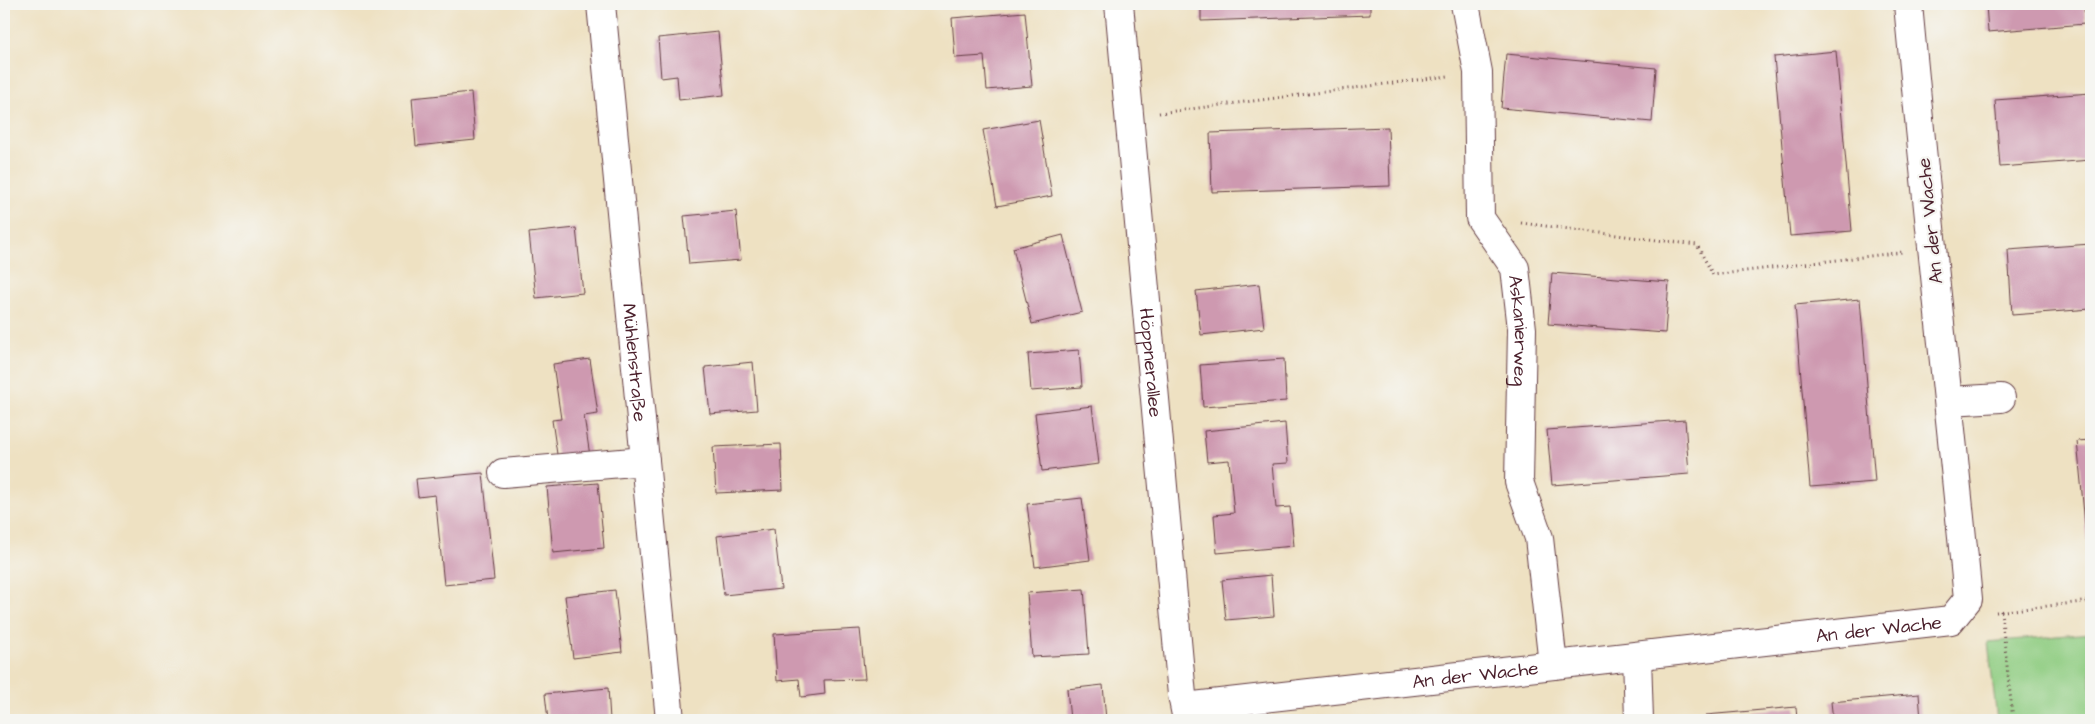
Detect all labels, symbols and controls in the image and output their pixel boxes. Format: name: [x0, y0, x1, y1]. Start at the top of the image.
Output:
street label: An der Wache: [1910, 156, 1951, 285]
street label: Askanierweg: [1501, 273, 1534, 387]
street label: Mühlenstraße: [615, 302, 653, 423]
street label: Höppnerallee: [1132, 307, 1169, 419]
street label: An der Wache: [1814, 609, 1943, 650]
street label: An der Wache: [1411, 655, 1540, 696]

